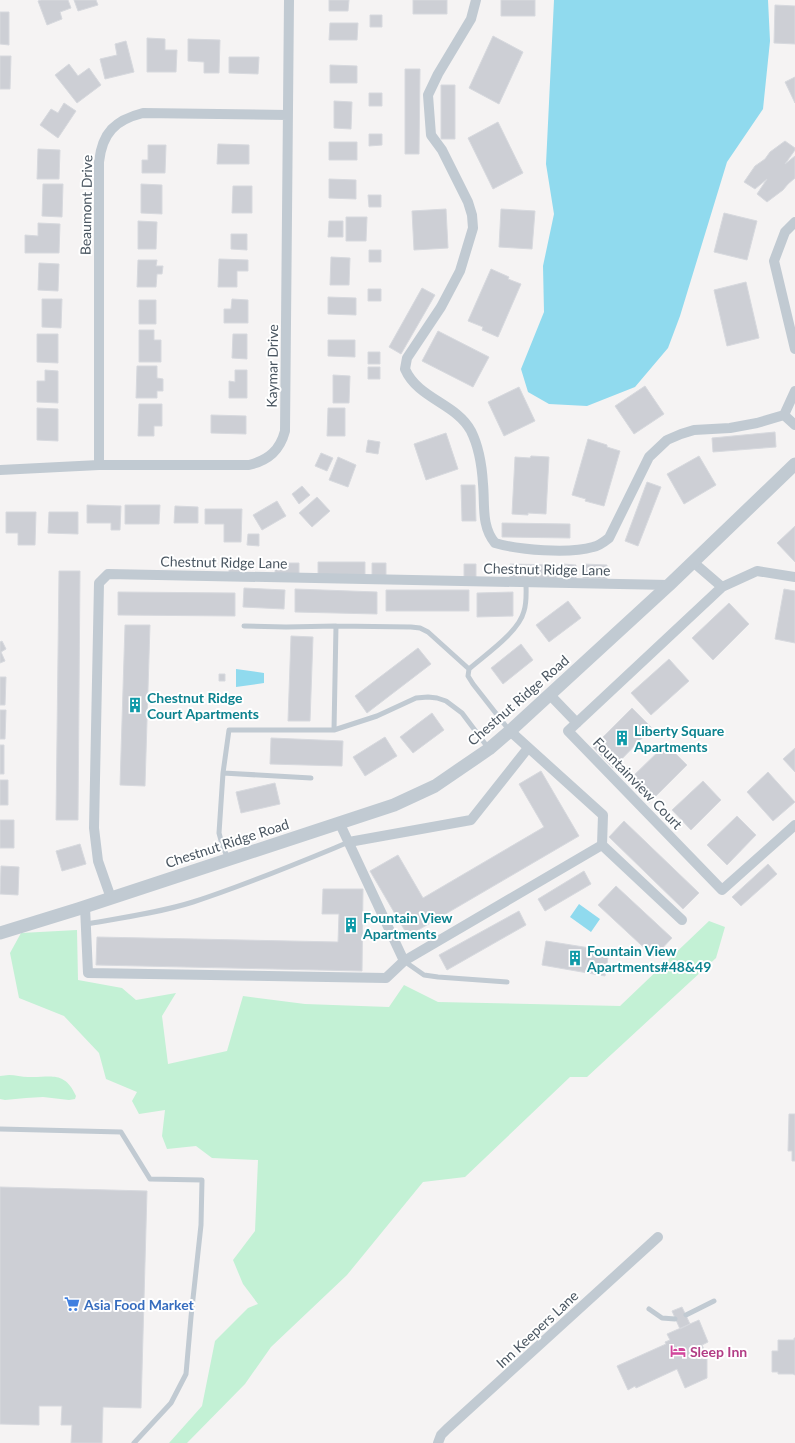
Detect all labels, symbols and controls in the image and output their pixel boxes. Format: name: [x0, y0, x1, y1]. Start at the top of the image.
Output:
street label: Beaumont Drive: [77, 155, 95, 255]
street label: Kaymar Drive: [263, 324, 281, 408]
street label: Chestnut Ridge Lane: [160, 552, 288, 572]
street label: Chestnut Ridge Lane: [483, 559, 611, 579]
street label: Chestnut Ridge Road: [464, 651, 572, 749]
place label: Chestnut Ridge Court Apartments: [147, 689, 259, 722]
building icon: Chestnut Ridge Court Apartments: [126, 696, 144, 714]
place label: Liberty Square Apartments: [633, 722, 725, 755]
building icon: Liberty Square Apartments: [613, 729, 631, 747]
street label: Fountainview Court: [590, 734, 686, 832]
street label: Chestnut Ridge Road: [163, 815, 291, 871]
place label: Fountain View Apartments: [362, 909, 453, 942]
building icon: Fountain View Apartments: [342, 916, 360, 934]
place label: Fountain View Apartments#48&49: [586, 942, 711, 975]
building icon: Fountain View Apartments#48&49: [566, 949, 584, 967]
street label: Inn Keepers Lane: [492, 1287, 582, 1371]
supermarket icon: Asia Food Market: [63, 1295, 81, 1313]
place label: Asia Food Market: [83, 1296, 195, 1313]
hotel icon: Sleep Inn: [669, 1342, 687, 1360]
place label: Sleep Inn: [690, 1343, 747, 1360]

